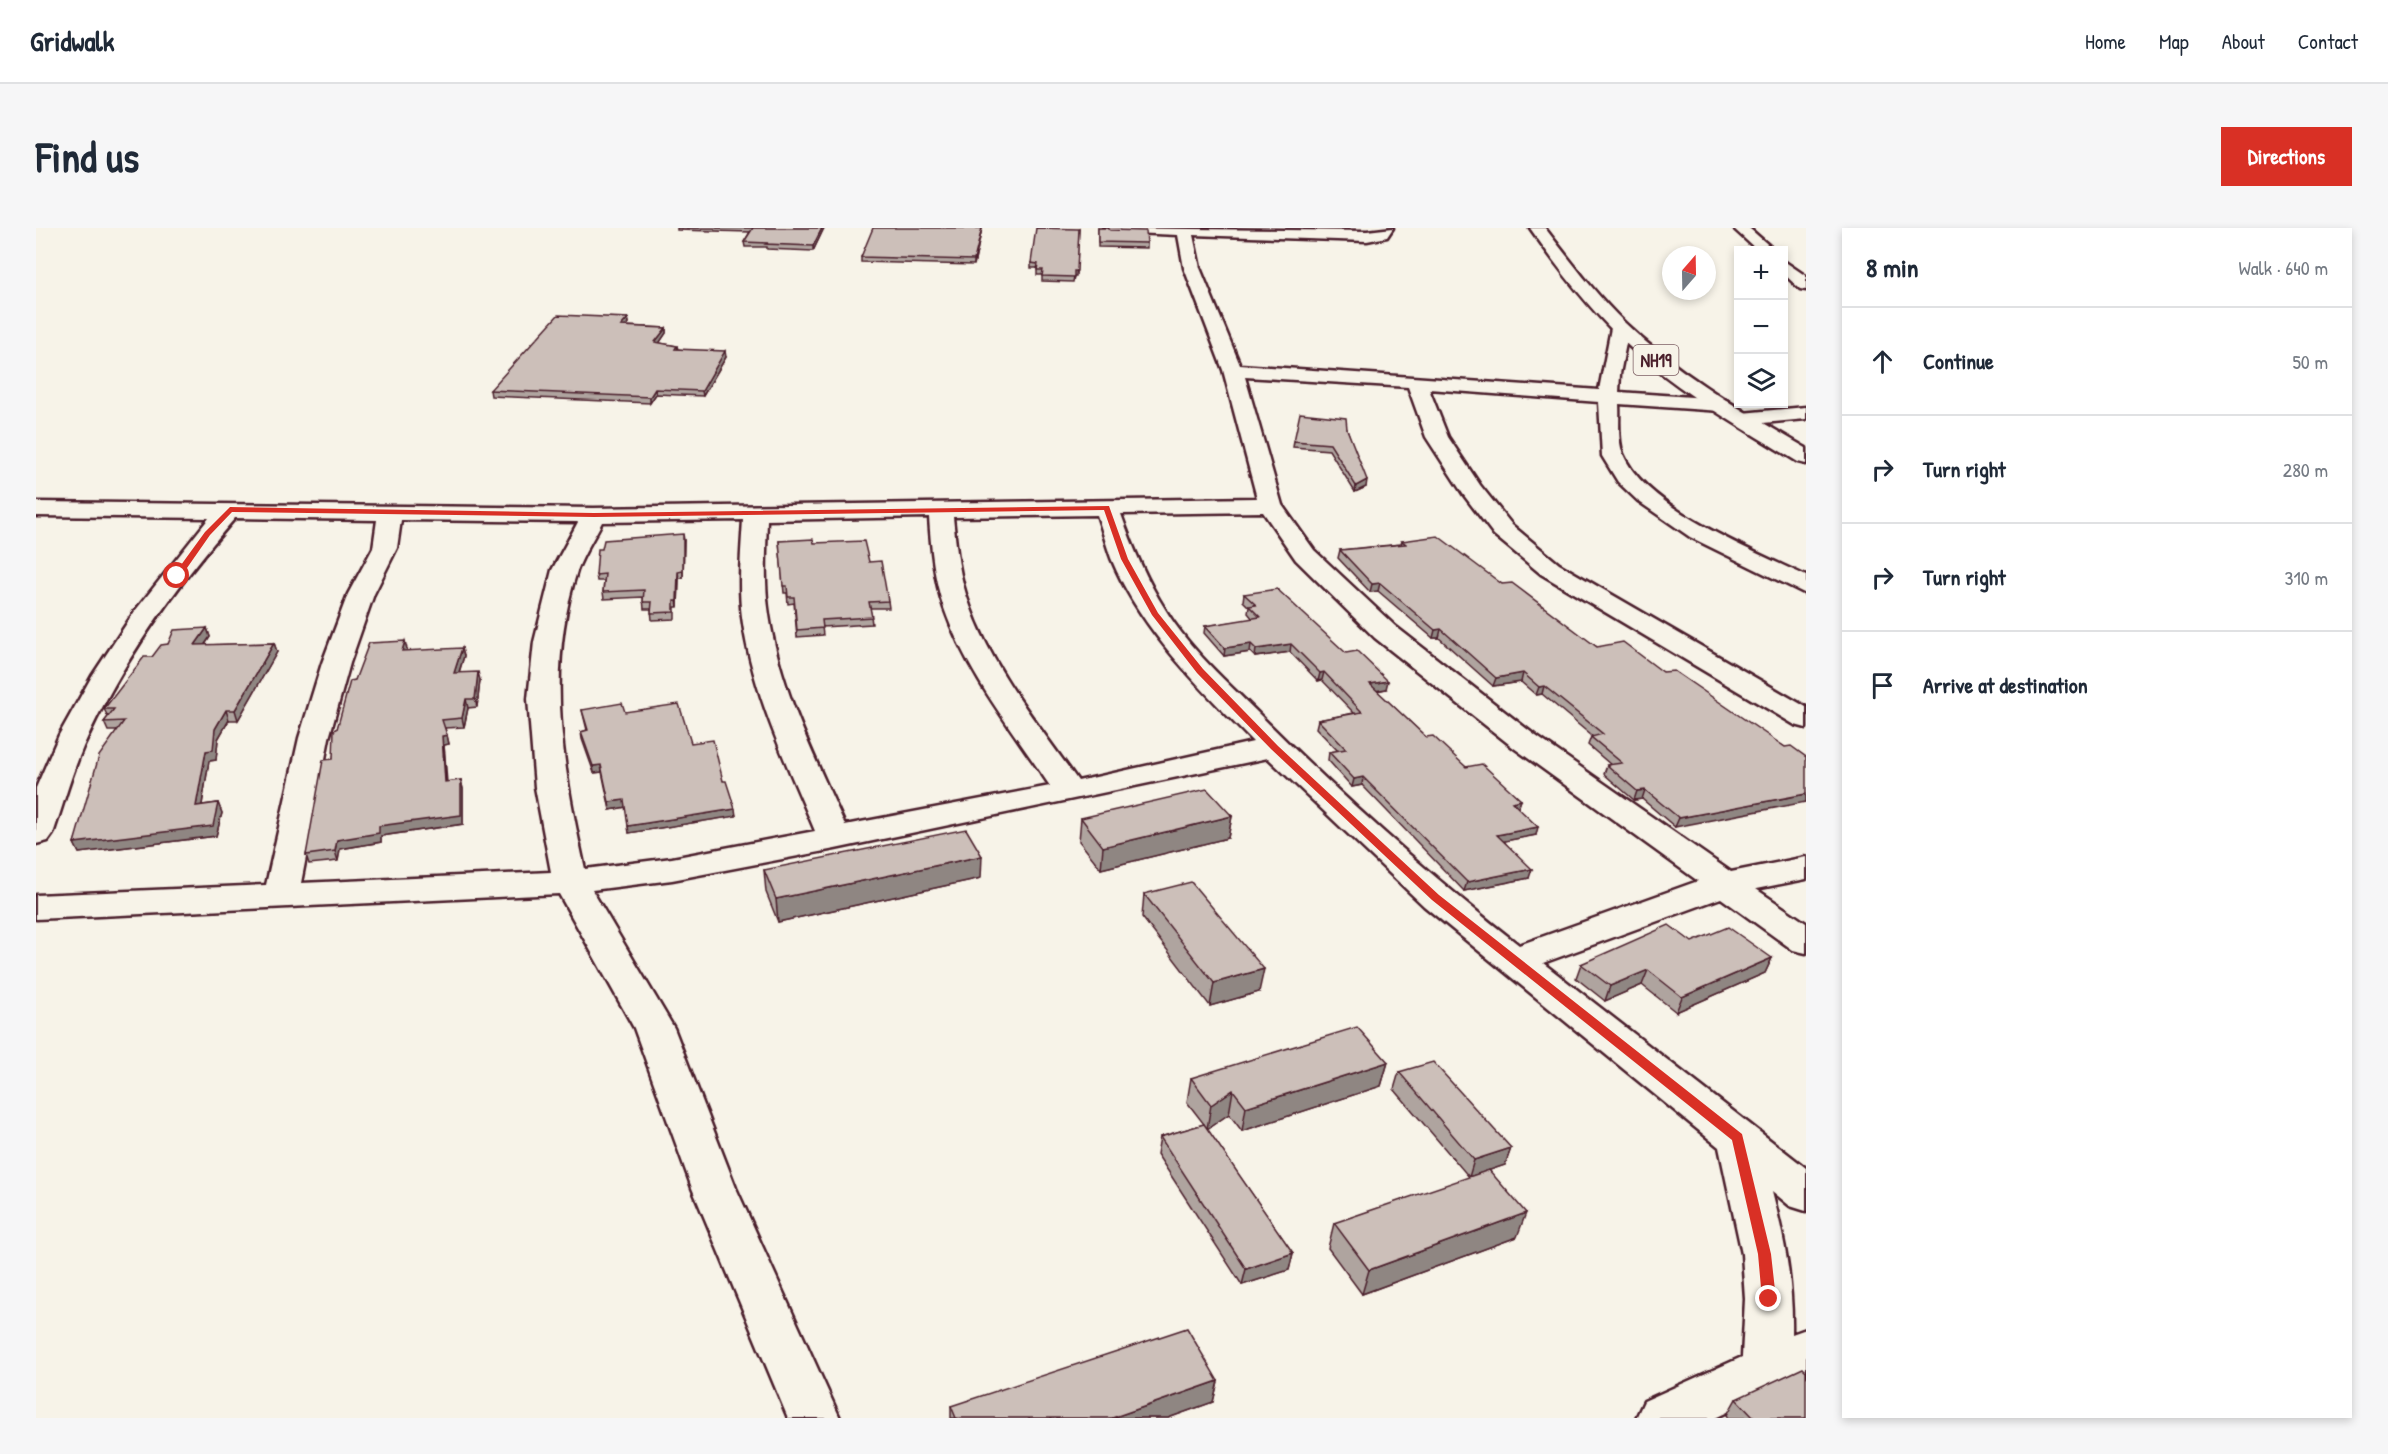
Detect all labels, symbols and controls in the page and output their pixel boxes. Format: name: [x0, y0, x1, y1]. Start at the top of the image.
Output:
text: Gridwalk: [30, 22, 114, 60]
text: Home: [2085, 27, 2126, 56]
text: Map: [2159, 27, 2189, 56]
text: About: [2222, 27, 2265, 56]
text: Contact: [2298, 27, 2358, 56]
button: Directions: [2221, 127, 2352, 186]
text: Find us: [36, 128, 139, 185]
north arrow: [1662, 246, 1716, 300]
map controls: [1734, 246, 1788, 408]
button: +: [1734, 246, 1788, 300]
text: 8 min: [1866, 250, 1919, 285]
text: Walk · 640 m: [2238, 254, 2328, 281]
button: −: [1734, 300, 1788, 354]
road number: NH19: [1634, 345, 1678, 375]
icon: ahead: [1866, 345, 1899, 378]
text: Continue: [1923, 346, 1994, 376]
text: 50 m: [2292, 348, 2328, 375]
button: layers: [1734, 354, 1788, 408]
icon: right: [1866, 453, 1899, 486]
text: Turn right: [1923, 454, 2006, 484]
text: 280 m: [2283, 456, 2328, 483]
icon: right: [1866, 561, 1899, 594]
route start: [163, 562, 189, 588]
text: Turn right: [1923, 562, 2006, 592]
text: 310 m: [2285, 564, 2328, 591]
icon: arrive: [1866, 669, 1899, 702]
text: Arrive at destination: [1923, 670, 2088, 700]
route end: [1755, 1285, 1781, 1311]

